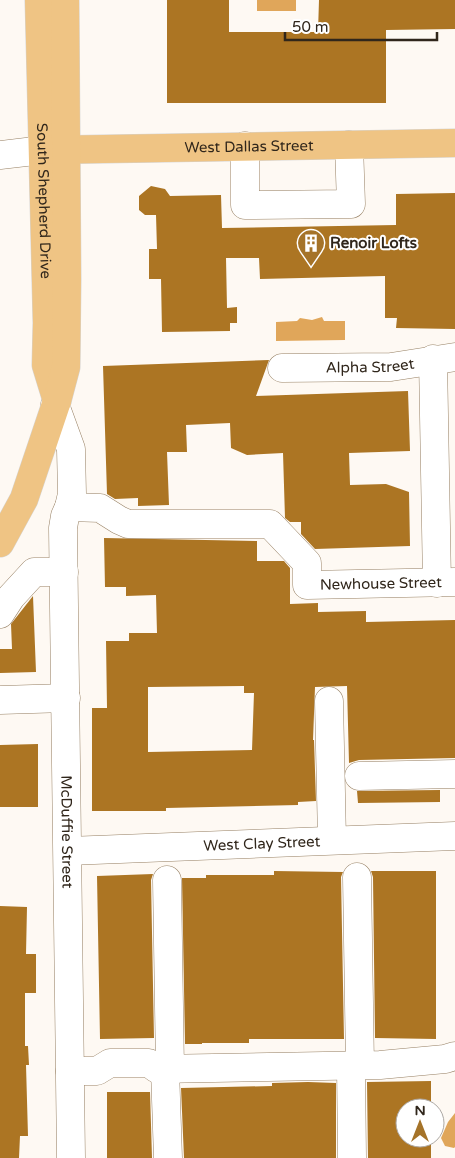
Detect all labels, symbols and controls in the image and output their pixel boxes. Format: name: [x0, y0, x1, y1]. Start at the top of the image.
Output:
scale bar: [285, 10, 438, 42]
text: 50 m: [292, 18, 329, 36]
street label: South Shepherd Drive: [33, 123, 55, 279]
street label: West Dallas Street: [184, 136, 314, 157]
building icon: Renoir Lofts: [296, 228, 326, 267]
place label: Renoir Lofts: [330, 234, 417, 252]
street label: Alpha Street: [326, 354, 416, 377]
street label: Newhouse Street: [320, 573, 442, 594]
street label: McDuffie Street: [57, 775, 77, 889]
street label: West Clay Street: [203, 832, 321, 855]
north arrow: [395, 1098, 445, 1148]
text: N: [414, 1102, 426, 1119]

